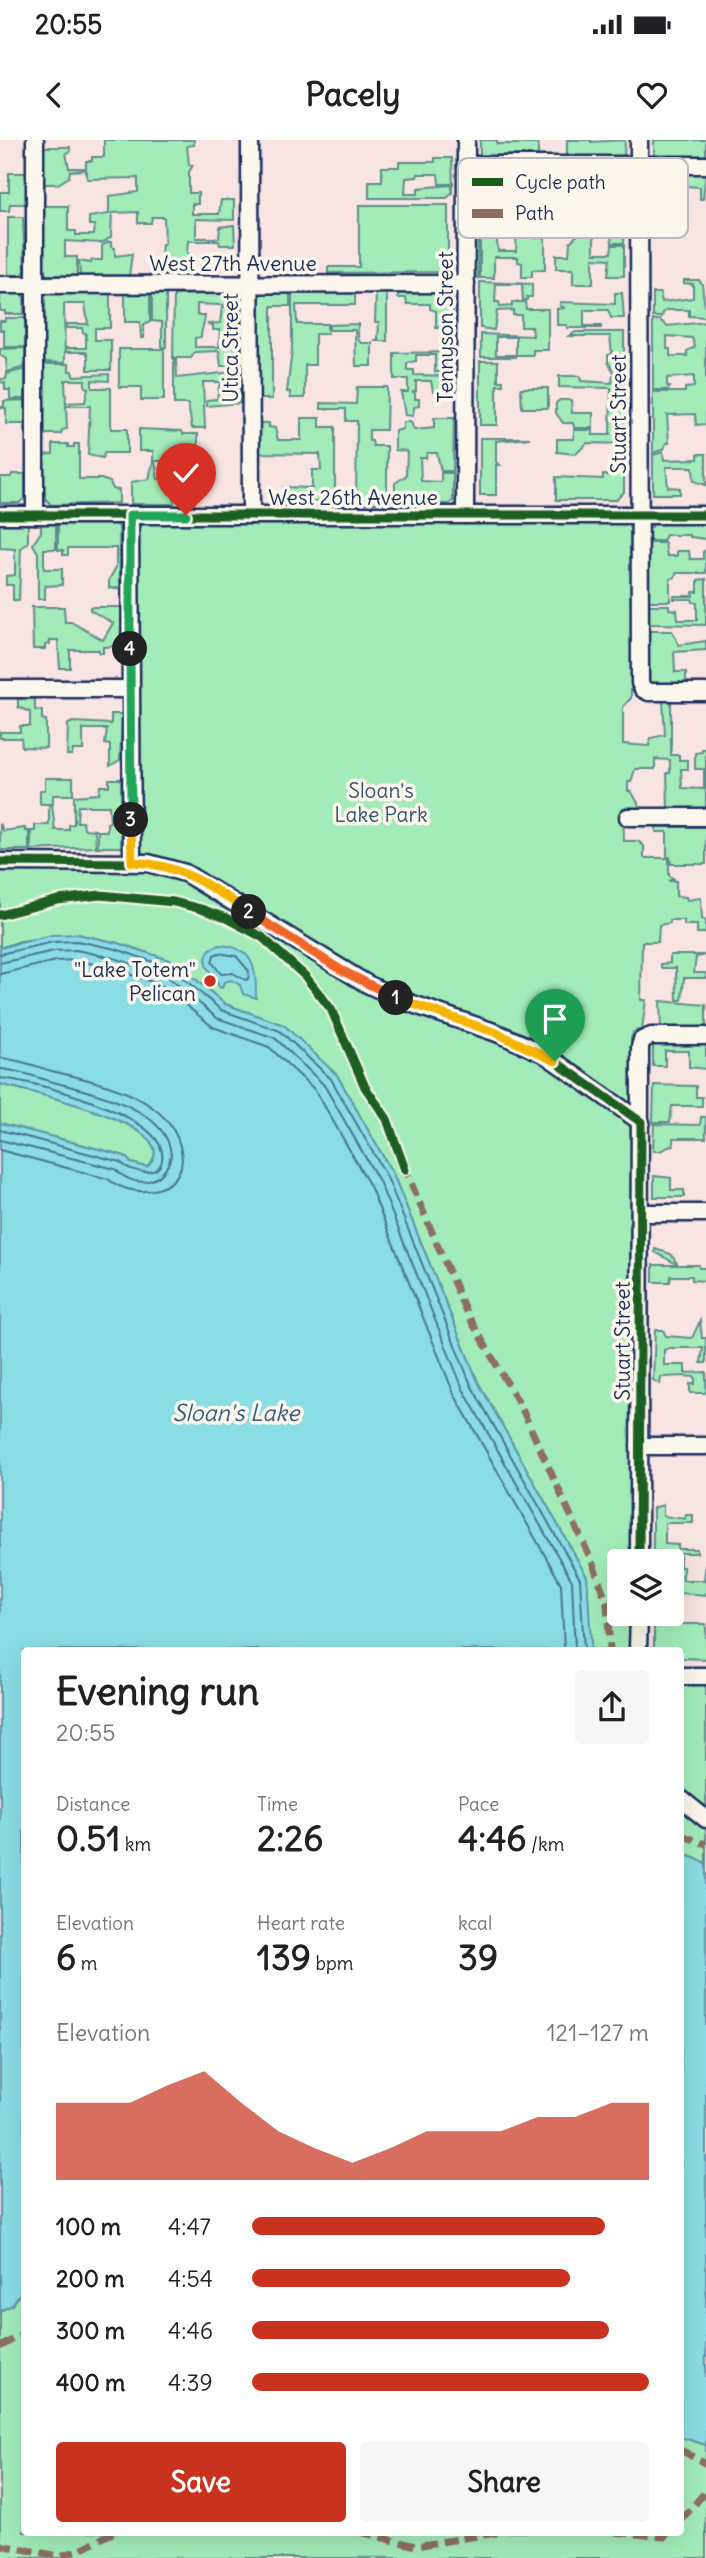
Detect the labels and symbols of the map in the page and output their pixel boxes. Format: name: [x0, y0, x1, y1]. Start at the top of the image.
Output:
legend: [458, 158, 688, 238]
text: Cycle path: [515, 170, 606, 194]
text: Path: [515, 201, 554, 225]
street label: West 27th Avenue: [149, 250, 317, 277]
street label: Tennyson Street: [432, 251, 459, 403]
street label: Utica Street: [217, 293, 244, 403]
street label: Stuart Street: [605, 354, 632, 474]
pin: [156, 443, 216, 515]
street label: West 26th Avenue: [268, 484, 438, 511]
pin: 4: [113, 631, 148, 666]
park label: Sloan's Lake Park: [334, 777, 428, 828]
pin: 3: [114, 802, 148, 838]
pin: 2: [232, 894, 266, 930]
place label: "Lake Totem" Pelican: [74, 956, 196, 1007]
marker: "Lake Totem" Pelican: [202, 973, 218, 989]
pin: 1: [378, 980, 414, 1016]
pin: [525, 989, 585, 1061]
street label: Stuart Street: [609, 1281, 636, 1401]
water label: Sloan's Lake: [173, 1398, 301, 1427]

